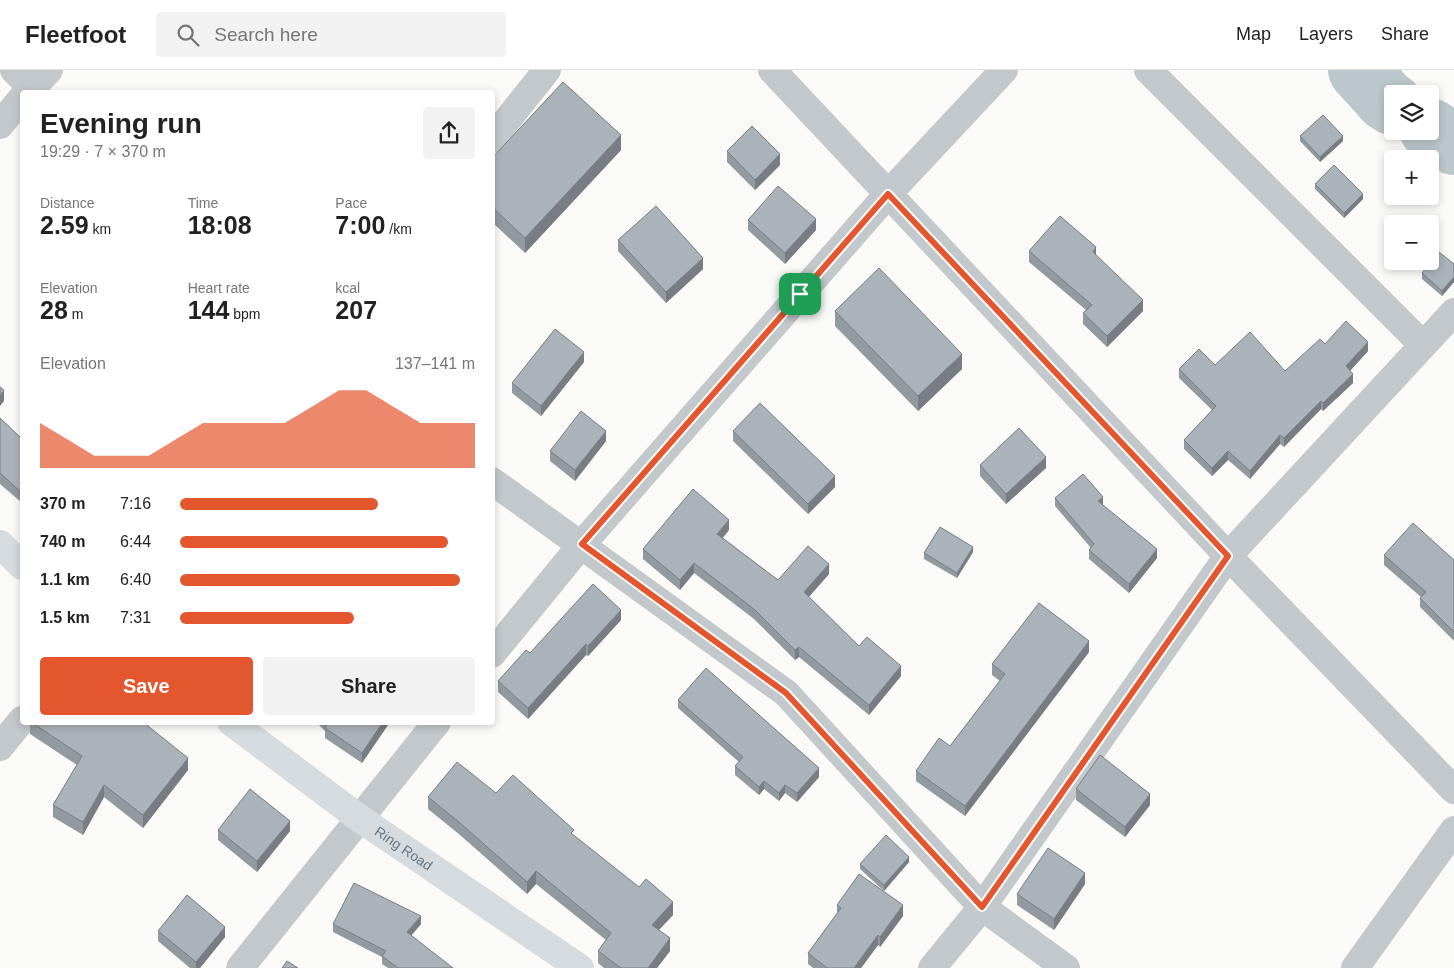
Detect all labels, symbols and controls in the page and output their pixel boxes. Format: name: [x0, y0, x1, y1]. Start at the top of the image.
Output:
search box: [156, 12, 506, 57]
text: Fleetfoot: [25, 21, 126, 48]
icon: search: [174, 21, 202, 49]
text: Search here: [214, 24, 318, 45]
text: Map: [1236, 24, 1271, 44]
text: Layers: [1299, 24, 1353, 44]
text: Share: [1381, 24, 1429, 44]
map controls: [1384, 85, 1439, 270]
button: layers: [1384, 85, 1439, 140]
button: share: [423, 107, 475, 159]
text: Evening run: [40, 108, 202, 139]
text: 19:29 · 7 × 370 m: [40, 143, 166, 160]
button: +: [1384, 150, 1439, 205]
text: Distance: [40, 195, 94, 211]
text: Time: [188, 195, 218, 211]
text: Pace: [335, 195, 367, 211]
text: 2.59: [40, 211, 89, 239]
text: 18:08: [188, 211, 252, 239]
text: 7:00: [335, 211, 385, 239]
button: −: [1384, 215, 1439, 270]
text: km: [89, 221, 111, 237]
text: /km: [385, 221, 412, 237]
pin: [779, 273, 821, 315]
text: Elevation: [40, 280, 98, 296]
text: Heart rate: [188, 280, 250, 296]
text: kcal: [335, 280, 360, 296]
icon: arrive: [786, 280, 814, 308]
text: 28: [40, 296, 68, 324]
text: 144: [188, 296, 229, 324]
text: 207: [335, 296, 377, 324]
text: m: [68, 306, 83, 322]
text: bpm: [229, 306, 261, 322]
text: Elevation: [40, 355, 106, 372]
text: 137–141 m: [395, 355, 475, 372]
text: 370 m: [40, 495, 85, 512]
text: 7:16: [120, 495, 151, 512]
text: 740 m: [40, 533, 85, 550]
text: 6:44: [120, 533, 151, 550]
text: 1.1 km: [40, 571, 90, 588]
text: 6:40: [120, 571, 151, 588]
text: 1.5 km: [40, 609, 90, 626]
text: 7:31: [120, 609, 151, 626]
button: Save: [40, 657, 253, 715]
button: Share: [263, 657, 475, 715]
street label: Ring Road: [372, 823, 436, 874]

